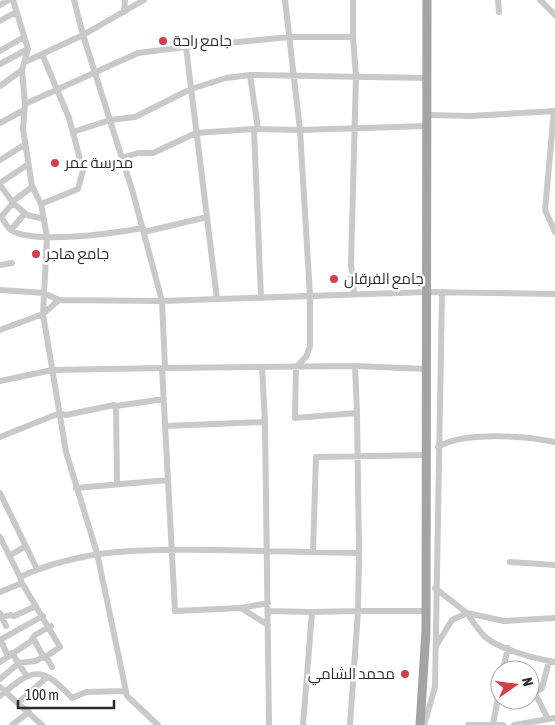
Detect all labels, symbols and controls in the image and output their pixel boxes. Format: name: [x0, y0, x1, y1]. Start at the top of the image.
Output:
place label: جامع راحة: [173, 32, 232, 52]
marker: جامع راحة: [157, 35, 169, 47]
place label: مدرسة عمر: [64, 154, 133, 172]
marker: مدرسة عمر: [49, 157, 61, 169]
place label: جامع هاجر: [45, 245, 109, 265]
marker: جامع هاجر: [30, 248, 42, 260]
place label: جامع الفرقان: [344, 270, 424, 290]
marker: جامع الفرقان: [328, 273, 340, 285]
north arrow: [490, 660, 540, 710]
place label: محمد الشامي: [308, 665, 395, 686]
marker: محمد الشامي: [399, 668, 411, 680]
text: N: [519, 676, 536, 688]
scale bar: [18, 678, 114, 710]
text: 100 m: [25, 686, 59, 703]

